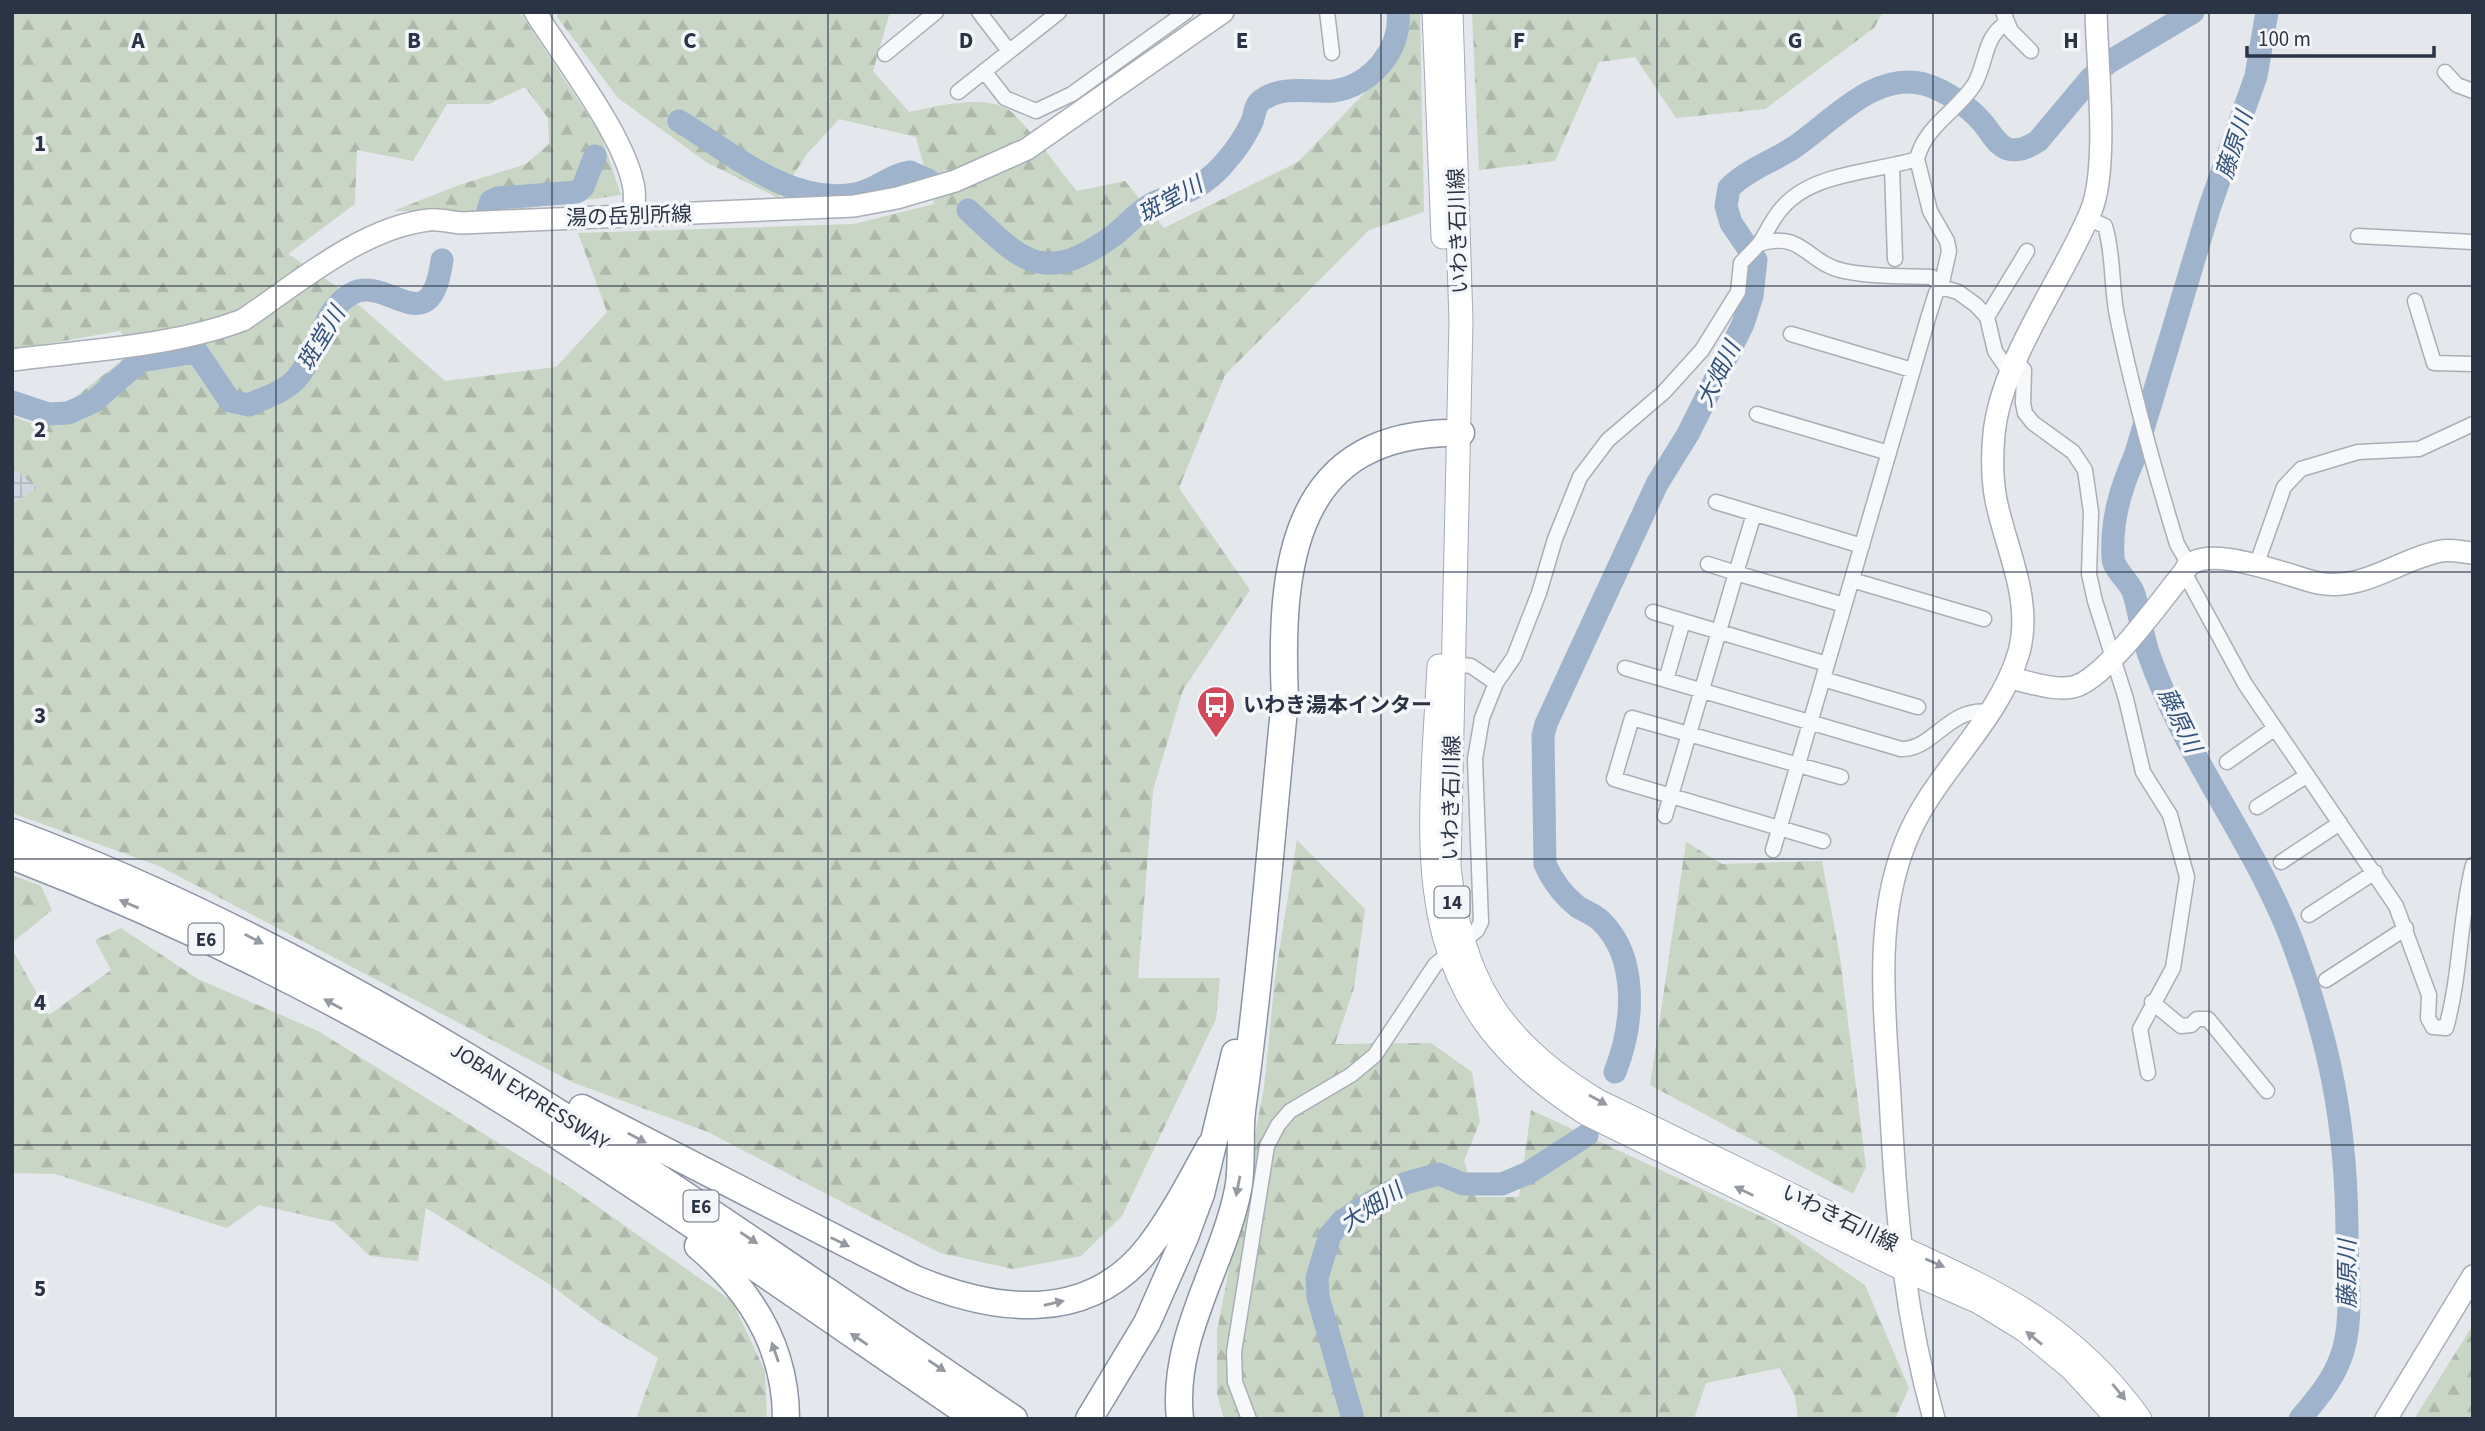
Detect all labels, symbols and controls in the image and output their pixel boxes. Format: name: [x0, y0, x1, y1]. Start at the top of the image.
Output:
scale bar: [2247, 14, 2434, 58]
text: A: [130, 24, 145, 57]
text: B: [407, 24, 421, 57]
text: C: [683, 24, 697, 57]
text: D: [959, 24, 973, 57]
text: E: [1236, 24, 1248, 57]
text: F: [1513, 24, 1525, 57]
text: G: [1788, 24, 1802, 57]
text: H: [2063, 24, 2079, 57]
text: 100 m: [2258, 24, 2311, 54]
water label: 藤原川: [2208, 104, 2262, 183]
text: 1: [34, 127, 46, 160]
water label: 斑堂川: [1132, 167, 1211, 231]
street label: いわき石川線: [1441, 168, 1475, 294]
street label: 湯の岳別所線: [566, 199, 692, 233]
water label: 斑堂川: [290, 298, 355, 376]
water label: 大畑川: [1688, 333, 1750, 412]
text: 2: [34, 413, 46, 446]
water label: 藤原川: [2150, 682, 2211, 761]
bus stop icon: いわき湯本インター: [1195, 684, 1237, 739]
place label: いわき湯本インター: [1243, 690, 1432, 720]
text: 3: [34, 699, 46, 732]
street label: いわき石川線: [1435, 735, 1467, 861]
road number: 14: [1434, 887, 1470, 918]
one-way arrow: [118, 899, 139, 910]
road number: E6: [188, 923, 224, 954]
one-way arrow: [244, 934, 264, 945]
text: 4: [34, 986, 46, 1019]
one-way arrow: [323, 998, 343, 1010]
street label: JOBAN EXPRESSWAY: [445, 1035, 616, 1157]
one-way arrow: [1588, 1094, 1608, 1106]
one-way arrow: [627, 1133, 647, 1144]
water label: 大畑川: [1333, 1173, 1412, 1240]
one-way arrow: [1232, 1175, 1243, 1197]
street label: いわき石川線: [1777, 1177, 1903, 1259]
one-way arrow: [1734, 1185, 1754, 1196]
road number: E6: [684, 1190, 718, 1222]
one-way arrow: [740, 1231, 758, 1245]
one-way arrow: [830, 1236, 850, 1247]
water label: 藤原川: [2331, 1237, 2364, 1309]
one-way arrow: [1925, 1258, 1946, 1269]
text: 5: [34, 1272, 46, 1305]
one-way arrow: [1043, 1297, 1065, 1308]
one-way arrow: [2025, 1330, 2043, 1345]
one-way arrow: [850, 1332, 868, 1346]
one-way arrow: [769, 1341, 780, 1362]
one-way arrow: [927, 1360, 947, 1373]
one-way arrow: [2112, 1383, 2127, 1401]

